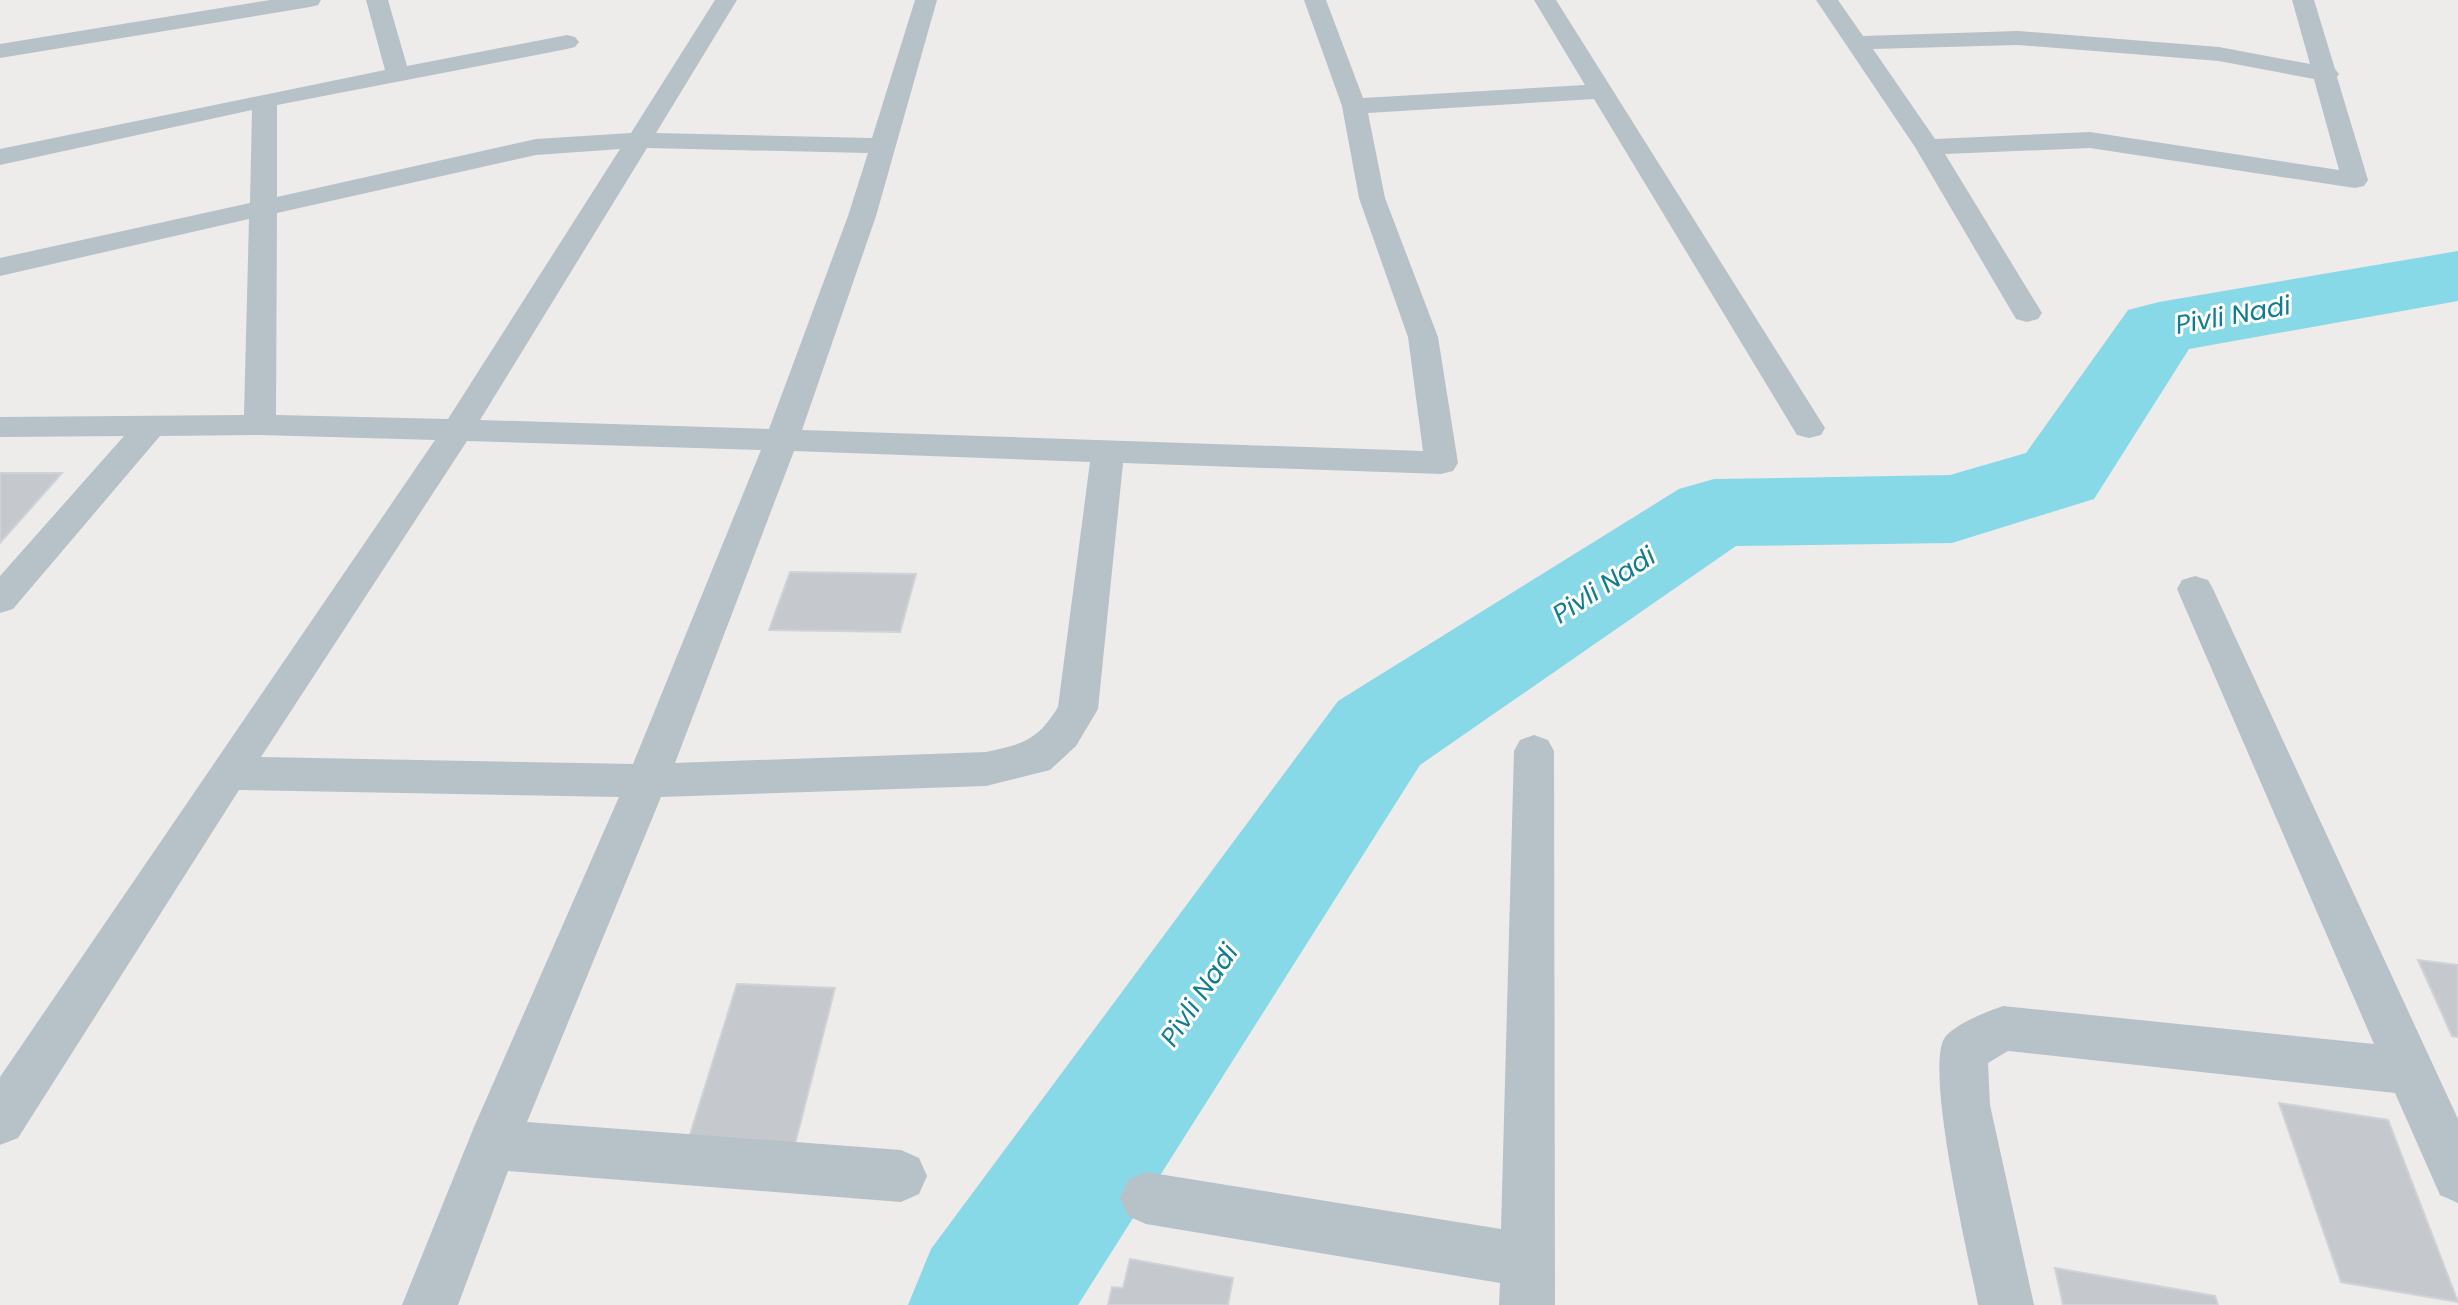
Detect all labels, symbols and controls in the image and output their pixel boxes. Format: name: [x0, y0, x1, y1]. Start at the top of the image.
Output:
water label: Pivli Nadi: [2173, 287, 2294, 343]
water label: Pivli Nadi: [1545, 538, 1663, 632]
water label: Pivli Nadi: [1152, 936, 1247, 1053]

